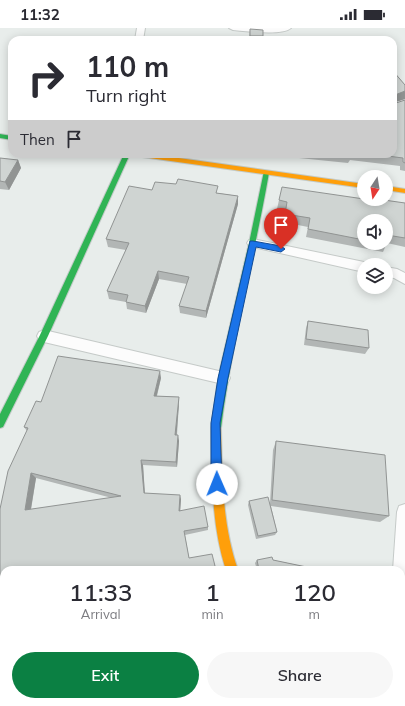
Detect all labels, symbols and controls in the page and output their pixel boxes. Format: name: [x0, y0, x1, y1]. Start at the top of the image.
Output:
text: 11:32: [20, 5, 60, 24]
text: 110 m: [86, 49, 169, 84]
icon: right: [20, 52, 72, 104]
text: Turn right: [86, 84, 166, 107]
icon: arrive: [63, 128, 85, 150]
text: Then: [20, 130, 55, 149]
north arrow: [357, 170, 393, 206]
map controls: [357, 170, 393, 294]
pin: [264, 208, 298, 249]
icon: arrive: [270, 214, 292, 236]
button: sound: [357, 214, 393, 250]
button: layers: [357, 258, 393, 294]
position arrow: [196, 463, 238, 505]
text: 11:33: [69, 577, 132, 607]
text: 1: [205, 577, 220, 607]
text: 120: [293, 577, 336, 607]
text: Arrival: [81, 606, 121, 622]
text: min: [201, 606, 224, 622]
text: m: [309, 606, 320, 622]
button: Exit: [12, 652, 199, 698]
button: Share: [207, 652, 393, 698]

